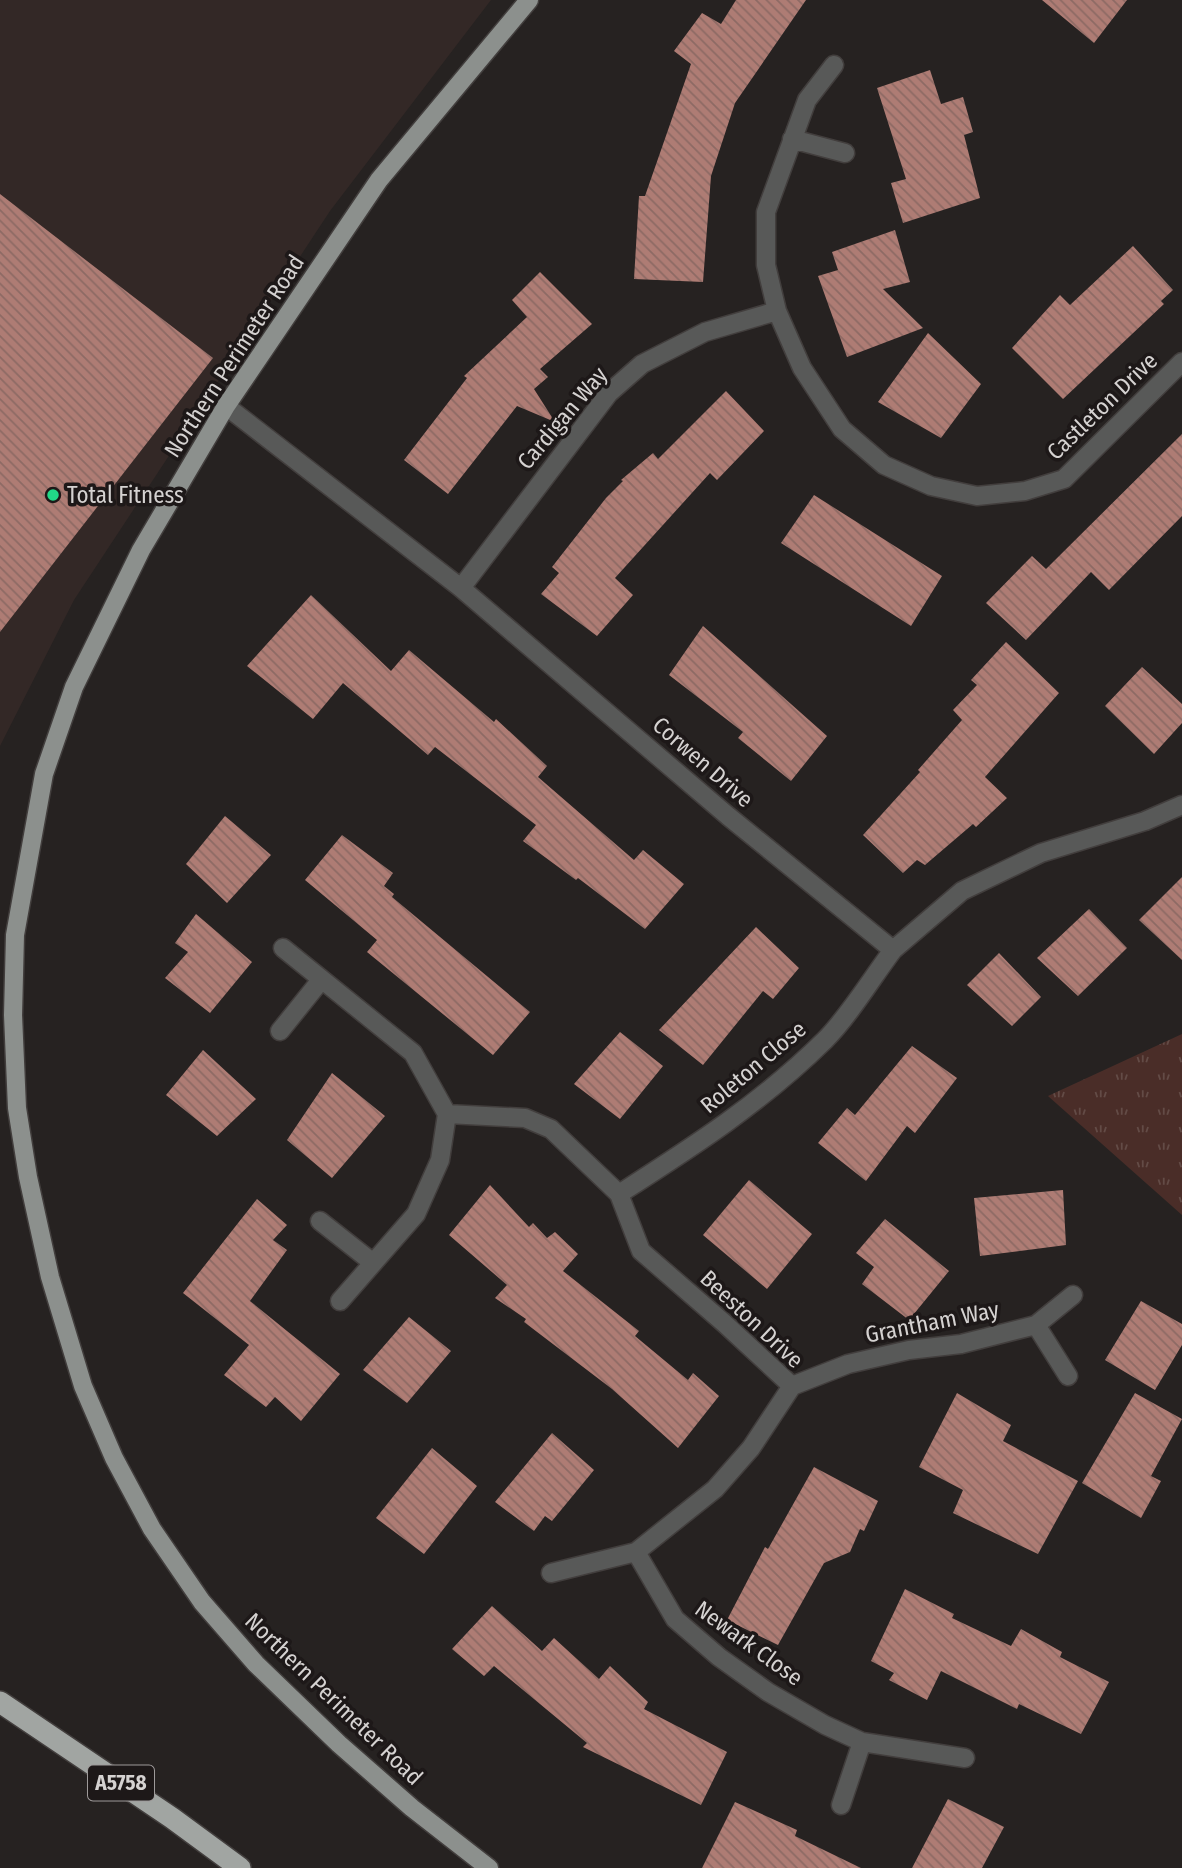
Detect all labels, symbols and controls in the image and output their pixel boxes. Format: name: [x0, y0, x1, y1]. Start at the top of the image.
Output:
street label: Northern Perimeter Road: [158, 249, 310, 463]
street label: Castleton Drive: [1041, 346, 1163, 466]
street label: Cardigan Way: [511, 361, 613, 475]
place label: Total Fitness: [67, 481, 184, 509]
marker: Total Fitness: [45, 487, 61, 503]
street label: Corwen Drive: [647, 711, 759, 813]
street label: Roleton Close: [695, 1015, 811, 1119]
street label: Beeston Drive: [695, 1264, 809, 1374]
street label: Grantham Way: [863, 1295, 1002, 1349]
street label: Newark Close: [690, 1595, 808, 1691]
street label: Northern Perimeter Road: [239, 1607, 429, 1791]
road number: A5758: [88, 1766, 154, 1800]

